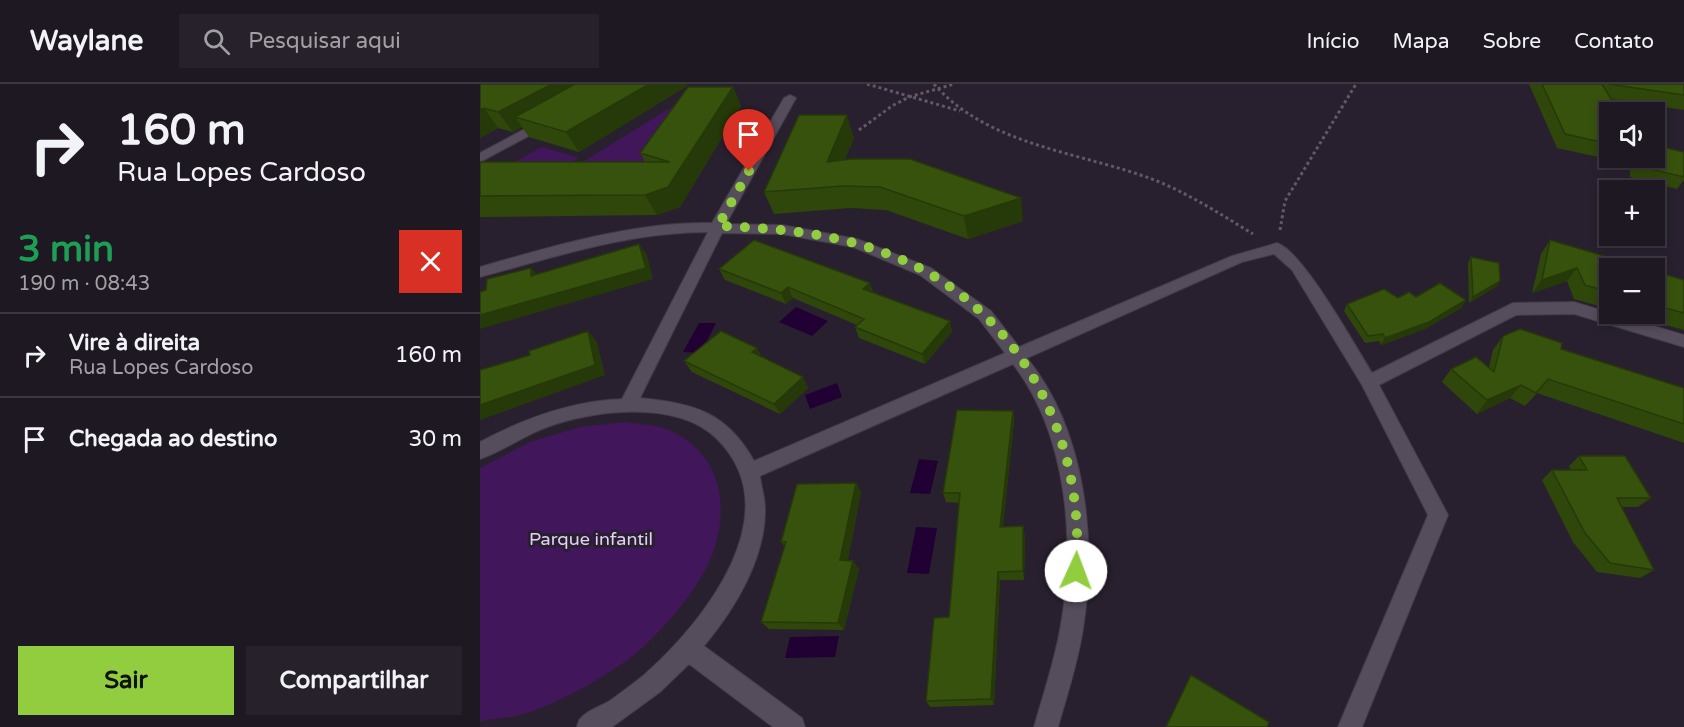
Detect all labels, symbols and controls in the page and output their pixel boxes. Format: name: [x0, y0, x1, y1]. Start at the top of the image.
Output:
search box: [179, 14, 599, 68]
text: Waylane: [30, 24, 143, 58]
icon: search: [200, 25, 233, 58]
text: Pesquisar aqui: [248, 28, 401, 54]
text: Início: [1307, 29, 1359, 54]
text: Mapa: [1392, 29, 1450, 54]
text: Sobre: [1483, 29, 1541, 54]
text: Contato: [1574, 29, 1654, 54]
map controls: [1599, 102, 1665, 324]
button: sound: [1599, 102, 1665, 168]
text: 160 m: [117, 105, 246, 156]
icon: right: [18, 108, 96, 186]
pin: [723, 109, 774, 171]
icon: arrive: [732, 118, 765, 151]
text: Rua Lopes Cardoso: [117, 156, 366, 189]
button: +: [1599, 180, 1665, 246]
text: 3 min: [18, 228, 114, 271]
button: close: [399, 230, 462, 293]
button: −: [1599, 258, 1665, 324]
text: 190 m · 08:43: [18, 272, 150, 296]
text: Vire à direita: [69, 330, 200, 356]
icon: right: [18, 339, 51, 372]
text: 160 m: [395, 342, 462, 368]
text: Rua Lopes Cardoso: [69, 356, 253, 380]
icon: arrive: [18, 423, 51, 456]
text: Chegada ao destino: [69, 426, 277, 452]
text: 30 m: [408, 426, 462, 452]
park label: Parque infantil: [529, 528, 653, 550]
position arrow: [1044, 539, 1108, 603]
button: Sair: [18, 646, 234, 715]
button: Compartilhar: [246, 646, 462, 715]

